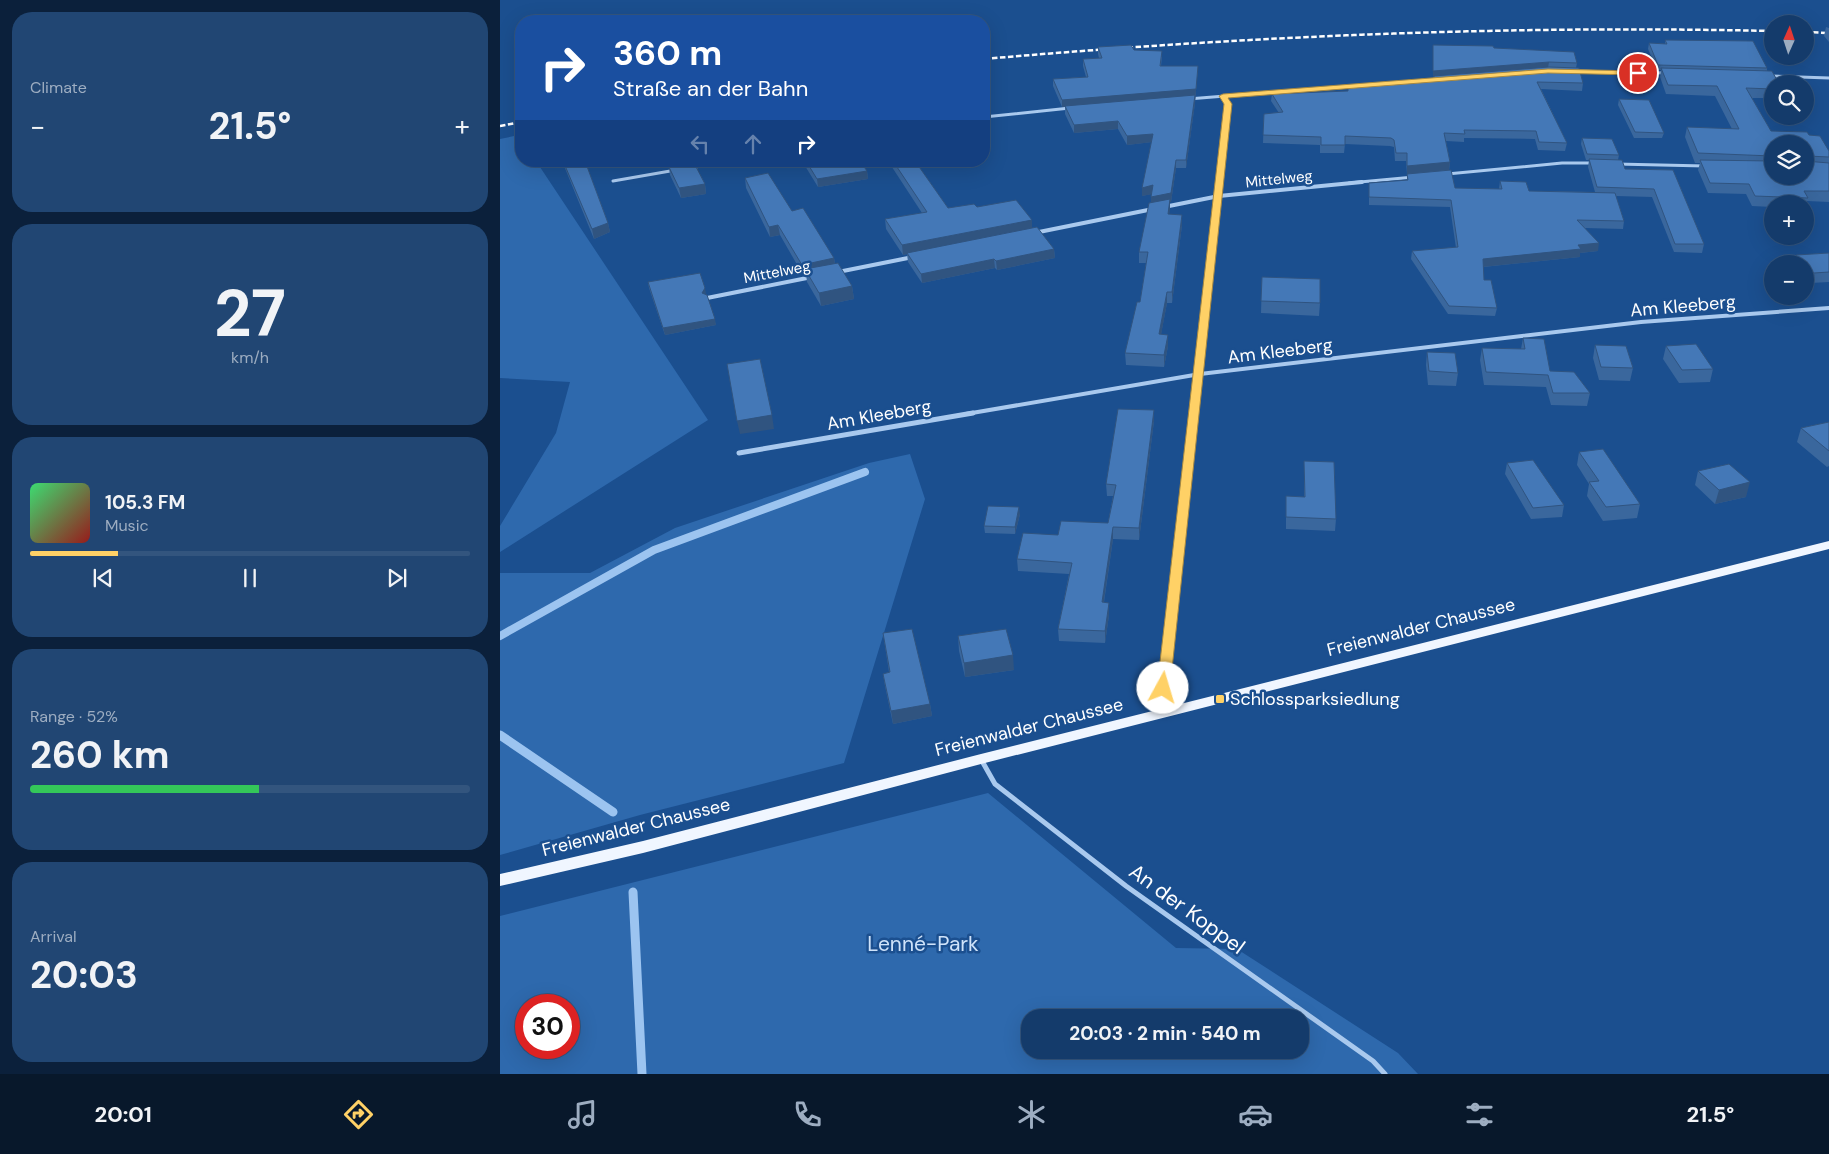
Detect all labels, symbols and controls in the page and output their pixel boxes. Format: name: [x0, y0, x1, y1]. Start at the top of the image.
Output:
north arrow: [1764, 15, 1814, 65]
map controls: [1764, 15, 1814, 305]
text: 360 m: [613, 30, 722, 76]
icon: right: [530, 35, 595, 100]
pin: [1617, 52, 1659, 94]
icon: arrive: [1624, 59, 1652, 87]
text: Straße an der Bahn: [613, 74, 808, 103]
button: search: [1764, 75, 1814, 125]
text: Climate: [30, 77, 87, 98]
text: 21.5°: [209, 101, 291, 151]
text: −: [30, 108, 45, 145]
text: +: [455, 108, 470, 145]
icon: left: [686, 130, 714, 158]
icon: ahead: [739, 130, 767, 158]
icon: right: [792, 130, 820, 158]
button: layers: [1764, 135, 1814, 185]
street label: Mittelweg: [1244, 166, 1314, 192]
button: +: [1764, 195, 1814, 245]
button: −: [1764, 255, 1814, 305]
street label: Mittelweg: [742, 256, 812, 288]
text: 27: [214, 272, 286, 356]
street label: Am Kleeberg: [1629, 289, 1737, 323]
street label: Am Kleeberg: [1226, 333, 1334, 369]
text: km/h: [231, 347, 269, 368]
street label: Am Kleeberg: [825, 394, 933, 436]
text: 105.3 FM: [105, 490, 185, 515]
text: Music: [105, 515, 149, 536]
icon: previous: [89, 564, 117, 592]
icon: pause: [236, 564, 264, 592]
icon: next: [383, 564, 411, 592]
street label: Freienwalder Chaussee: [1324, 592, 1518, 662]
position arrow: [1136, 661, 1188, 713]
place label: Schlossparksiedlung: [1230, 687, 1400, 711]
street label: Freienwalder Chaussee: [932, 692, 1126, 762]
marker: Schlossparksiedlung: [1214, 693, 1226, 705]
text: Range · 52%: [30, 706, 118, 727]
text: 260 km: [30, 730, 169, 780]
street label: Freienwalder Chaussee: [539, 792, 733, 862]
street label: An der Koppel: [1123, 857, 1251, 961]
text: Arrival: [30, 926, 77, 947]
park label: Lenné-Park: [867, 930, 979, 958]
text: 20:03: [30, 950, 138, 1000]
speed limit sign: 30: [515, 994, 580, 1059]
text: 20:03 · 2 min · 540 m: [1069, 1021, 1261, 1046]
icon: directions: [341, 1097, 376, 1132]
icon: music: [565, 1097, 600, 1132]
icon: phone: [790, 1097, 825, 1132]
icon: climate: [1014, 1097, 1049, 1132]
icon: car: [1238, 1097, 1273, 1132]
icon: filters: [1462, 1097, 1497, 1132]
text: 20:01: [95, 1100, 152, 1129]
text: 21.5°: [1686, 1100, 1734, 1129]

